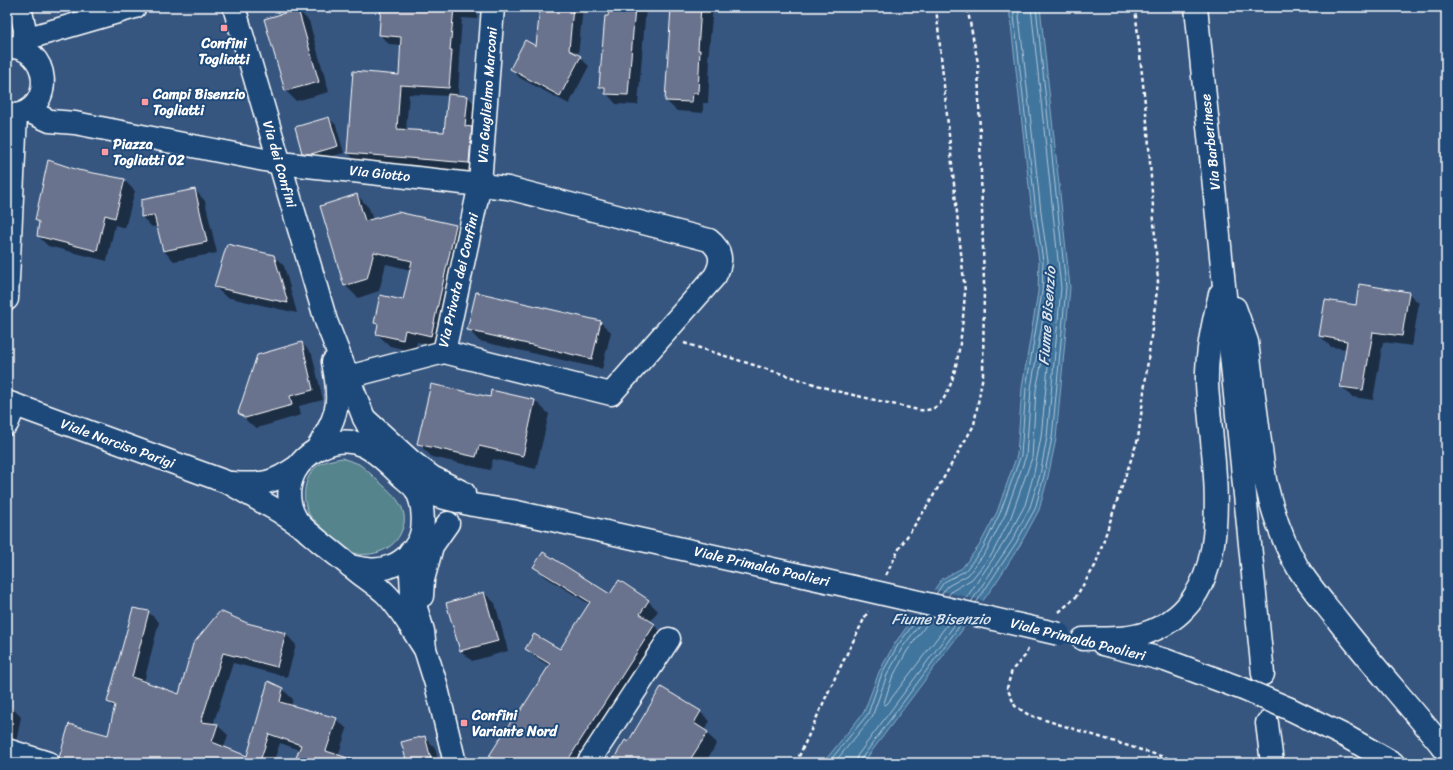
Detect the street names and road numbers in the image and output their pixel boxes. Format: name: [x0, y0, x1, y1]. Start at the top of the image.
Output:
street label: Via Guglielmo Marconi: [470, 25, 505, 164]
street label: Via Barberinese: [1193, 93, 1228, 191]
street label: Via dei Confini: [255, 118, 304, 212]
street label: Via Giotto: [348, 158, 412, 189]
street label: Via Privata dei Confini: [431, 209, 486, 350]
street label: Viale Narciso Parigi: [57, 411, 180, 476]
street label: Viale Primaldo Paolieri: [692, 539, 833, 594]
street label: Viale Primaldo Paolieri: [1008, 611, 1149, 669]

